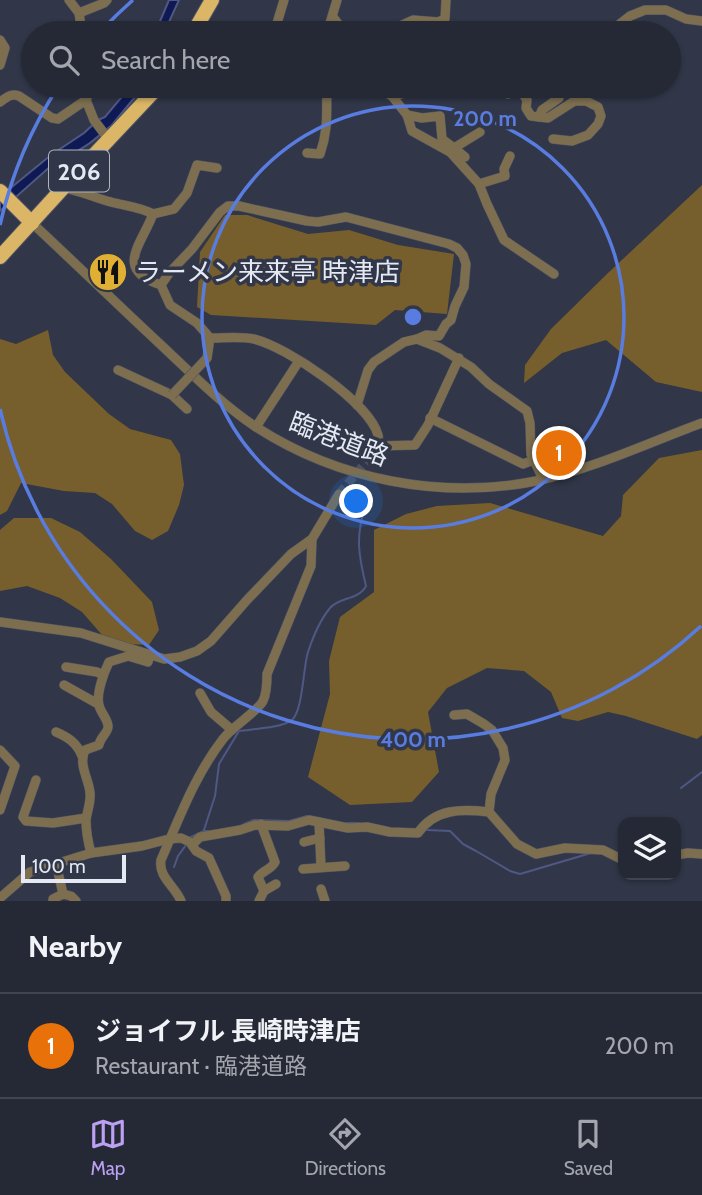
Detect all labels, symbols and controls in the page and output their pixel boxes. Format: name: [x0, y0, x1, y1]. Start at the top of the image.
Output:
search box: [21, 21, 681, 98]
icon: search: [45, 41, 83, 79]
text: Search here: [101, 44, 230, 76]
text: 200 m: [453, 106, 517, 131]
road number: 206: [49, 150, 109, 191]
restaurant icon: ラーメン来来亭 時津店: [87, 251, 129, 293]
place label: ラーメン来来亭 時津店: [135, 256, 400, 288]
centre of rings: [401, 305, 425, 329]
street label: 臨港道路: [285, 405, 393, 473]
pin: 1: [536, 427, 582, 479]
your location: [339, 484, 373, 518]
text: 400 m: [380, 727, 446, 752]
map controls: [618, 817, 681, 880]
button: layers: [618, 817, 681, 880]
scale bar: [21, 852, 126, 884]
text: 100 m: [32, 855, 86, 878]
text: Nearby: [28, 928, 122, 965]
text: ジョイフル 長崎時津店: [95, 1015, 361, 1047]
text: 1: [47, 1032, 55, 1060]
text: 200 m: [604, 1032, 674, 1060]
text: Restaurant · 臨港道路: [95, 1052, 307, 1080]
tab: Map: [89, 1115, 127, 1180]
tab: Directions: [305, 1115, 386, 1180]
tab: Saved: [564, 1115, 613, 1180]

